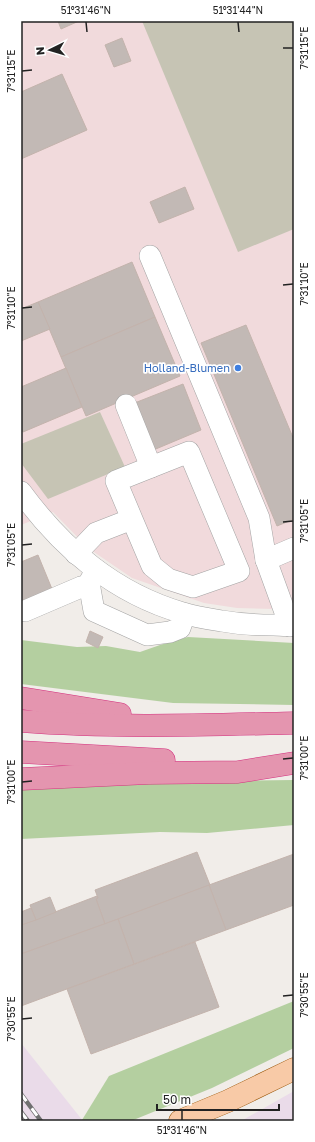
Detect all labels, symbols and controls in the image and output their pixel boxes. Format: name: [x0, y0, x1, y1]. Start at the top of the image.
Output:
text: 51°31'46"N: [61, 4, 111, 16]
text: 51°31'44"N: [213, 4, 263, 16]
text: 7°31'15"E: [298, 27, 310, 69]
north arrow: [30, 30, 70, 70]
text: N: [33, 46, 46, 56]
text: 7°31'15"E: [5, 50, 17, 92]
text: 7°31'10"E: [298, 262, 310, 306]
text: 7°31'10"E: [5, 286, 17, 330]
place label: Holland-Blumen: [144, 361, 230, 374]
marker: Holland-Blumen: [233, 363, 243, 373]
text: 7°31'05"E: [298, 499, 310, 543]
text: 7°31'05"E: [5, 523, 17, 567]
text: 7°31'00"E: [298, 736, 310, 780]
text: 7°31'00"E: [5, 760, 17, 804]
text: 7°30'55"E: [298, 972, 310, 1018]
text: 7°30'55"E: [5, 996, 17, 1042]
scale bar: [157, 1086, 279, 1112]
text: 50 m: [163, 1092, 191, 1107]
text: 51°31'46"N: [157, 1124, 207, 1136]

